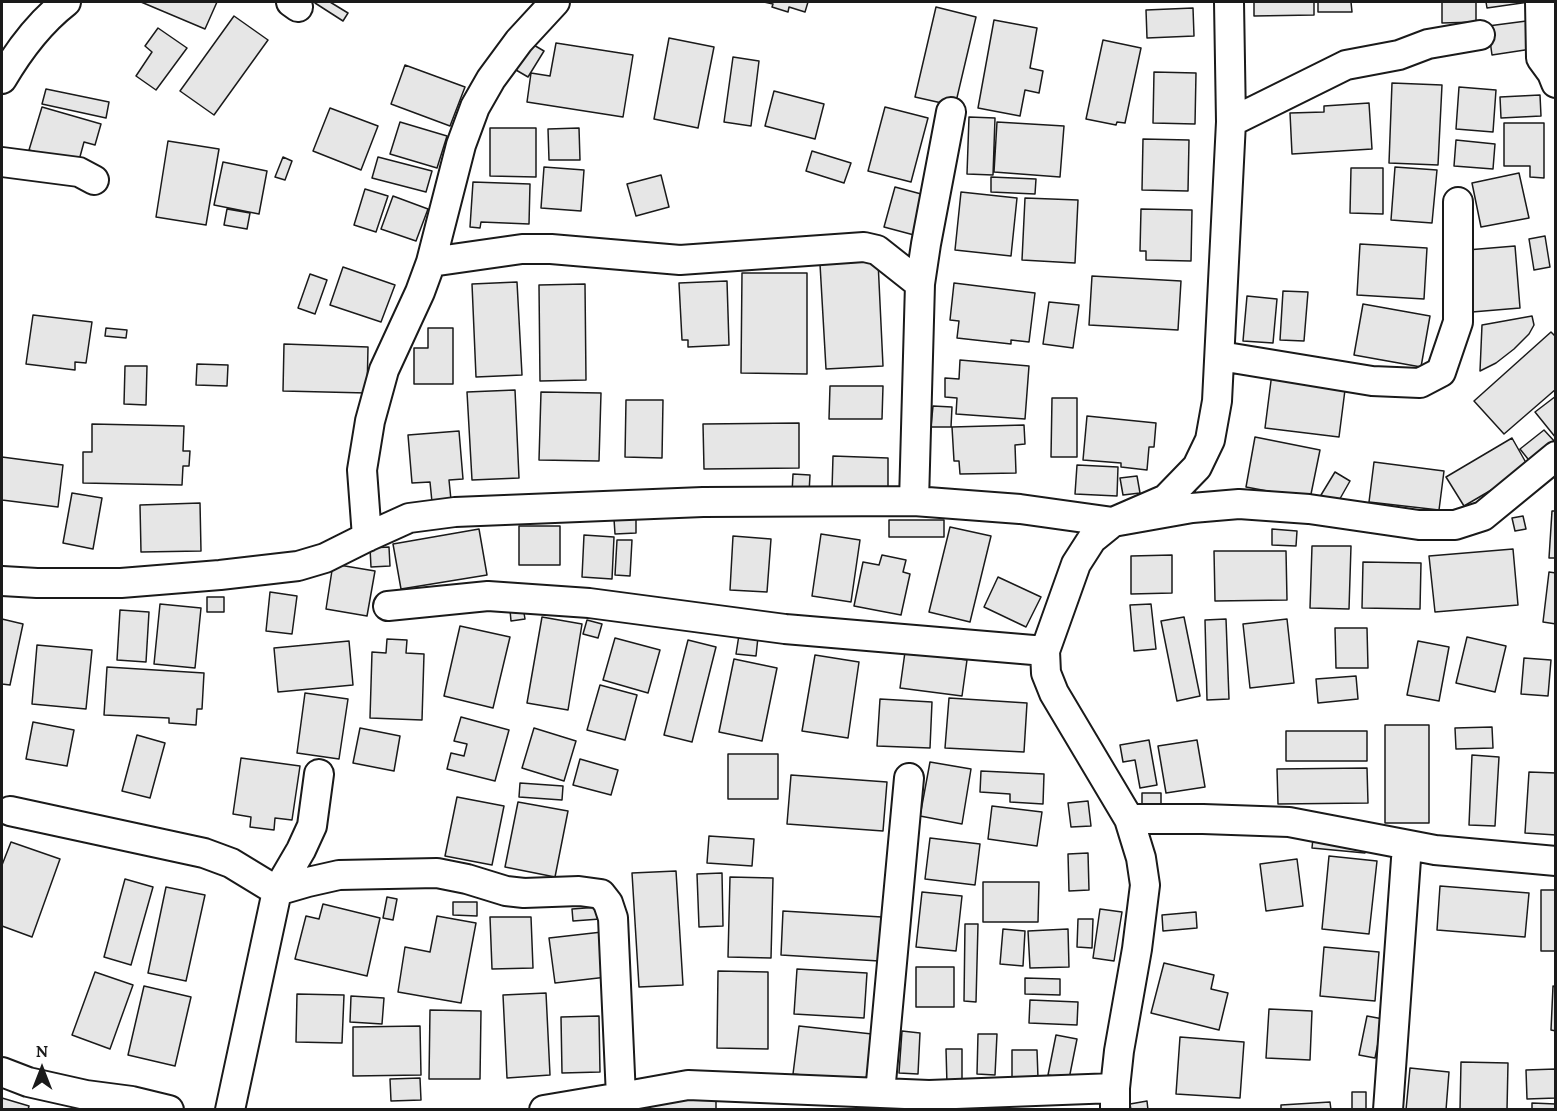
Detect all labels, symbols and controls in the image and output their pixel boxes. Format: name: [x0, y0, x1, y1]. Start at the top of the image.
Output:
north arrow: [12, 1039, 72, 1099]
text: N: [36, 1041, 48, 1061]

